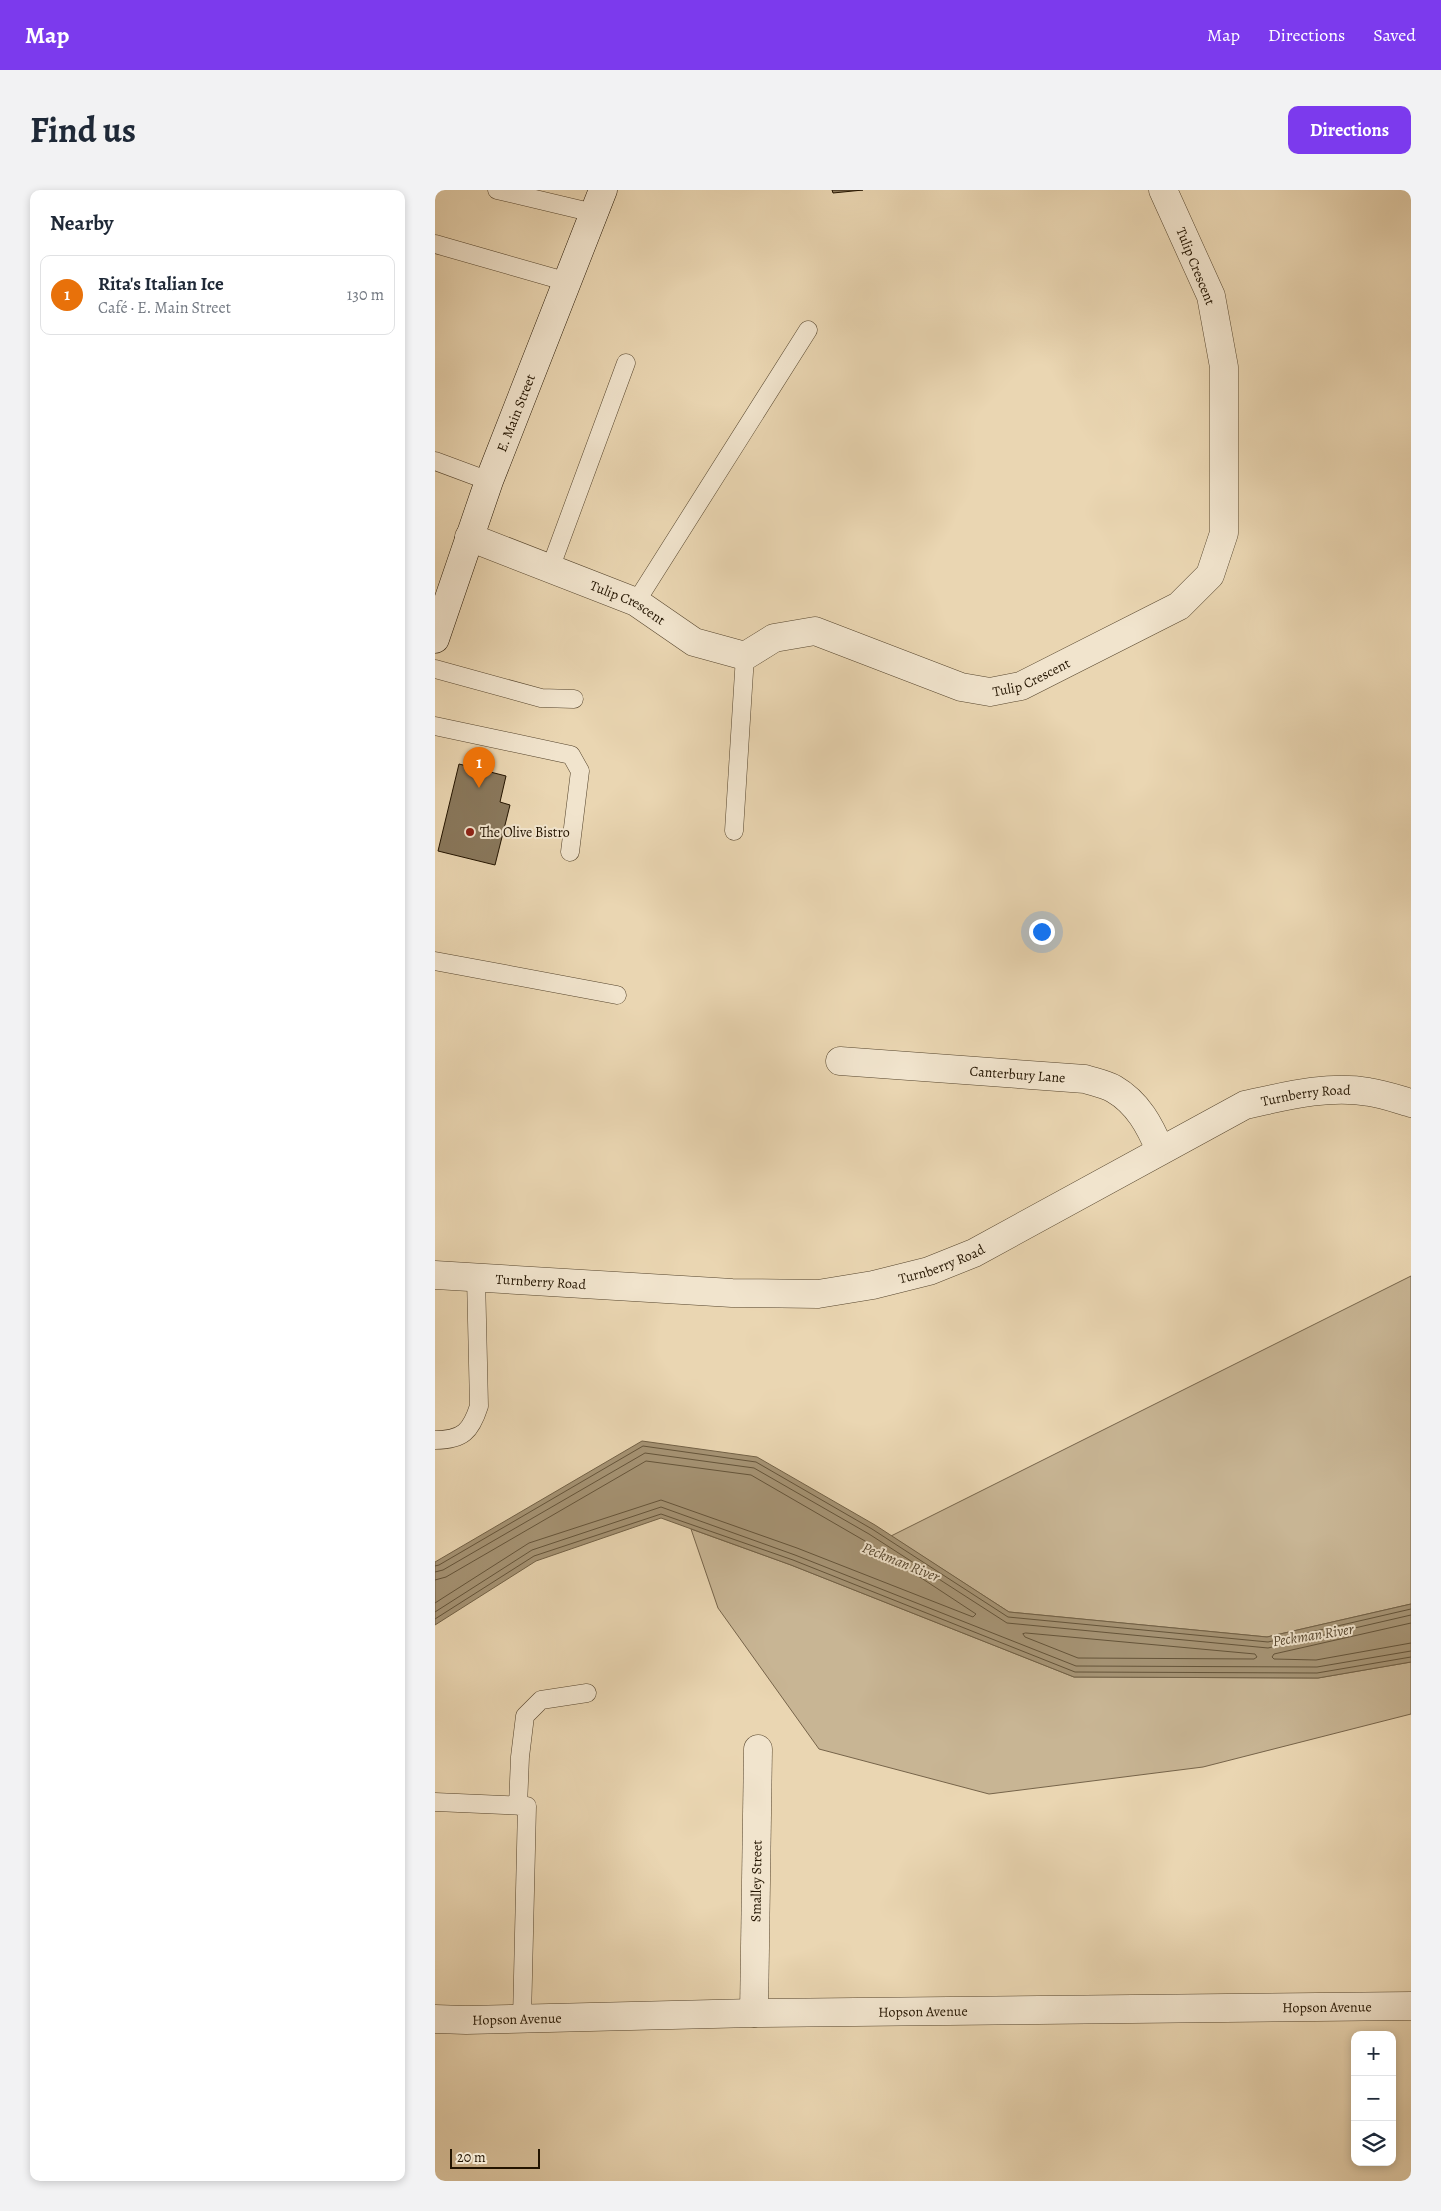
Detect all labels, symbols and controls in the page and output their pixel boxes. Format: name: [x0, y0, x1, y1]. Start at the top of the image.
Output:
text: Map: [25, 19, 69, 51]
text: Map: [1207, 23, 1240, 47]
text: Directions: [1268, 23, 1345, 47]
text: Saved: [1373, 23, 1416, 47]
text: Find us: [30, 106, 136, 154]
button: Directions: [1288, 106, 1411, 154]
text: Nearby: [50, 209, 113, 237]
street label: Tulip Crescent: [1171, 225, 1220, 308]
text: Rita's Italian Ice: [98, 271, 224, 297]
text: 1: [64, 284, 70, 306]
text: 130 m: [347, 284, 384, 306]
text: Café · E. Main Street: [98, 297, 231, 319]
street label: E. Main Street: [492, 371, 540, 455]
street label: Tulip Crescent: [587, 576, 669, 630]
street label: Tulip Crescent: [991, 654, 1074, 701]
pin: 1: [463, 747, 495, 788]
place label: The Olive Bistro: [480, 823, 570, 842]
marker: The Olive Bistro: [464, 826, 476, 838]
your location: [1029, 919, 1055, 945]
street label: Canterbury Lane: [969, 1062, 1066, 1088]
street label: Turnberry Road: [1259, 1081, 1351, 1111]
street label: Turnberry Road: [897, 1240, 989, 1288]
street label: Turnberry Road: [495, 1270, 587, 1294]
water label: Peckman River: [859, 1537, 943, 1587]
water label: Peckman River: [1271, 1619, 1356, 1651]
street label: Smalley Street: [746, 1839, 767, 1922]
street label: Hopson Avenue: [1282, 1997, 1372, 2017]
street label: Hopson Avenue: [878, 2002, 968, 2022]
street label: Hopson Avenue: [472, 2009, 562, 2030]
map controls: [1351, 2031, 1396, 2166]
button: +: [1351, 2031, 1396, 2076]
button: −: [1351, 2076, 1396, 2121]
button: layers: [1351, 2121, 1396, 2166]
scale bar: [450, 2146, 540, 2169]
text: 20 m: [457, 2148, 486, 2167]

